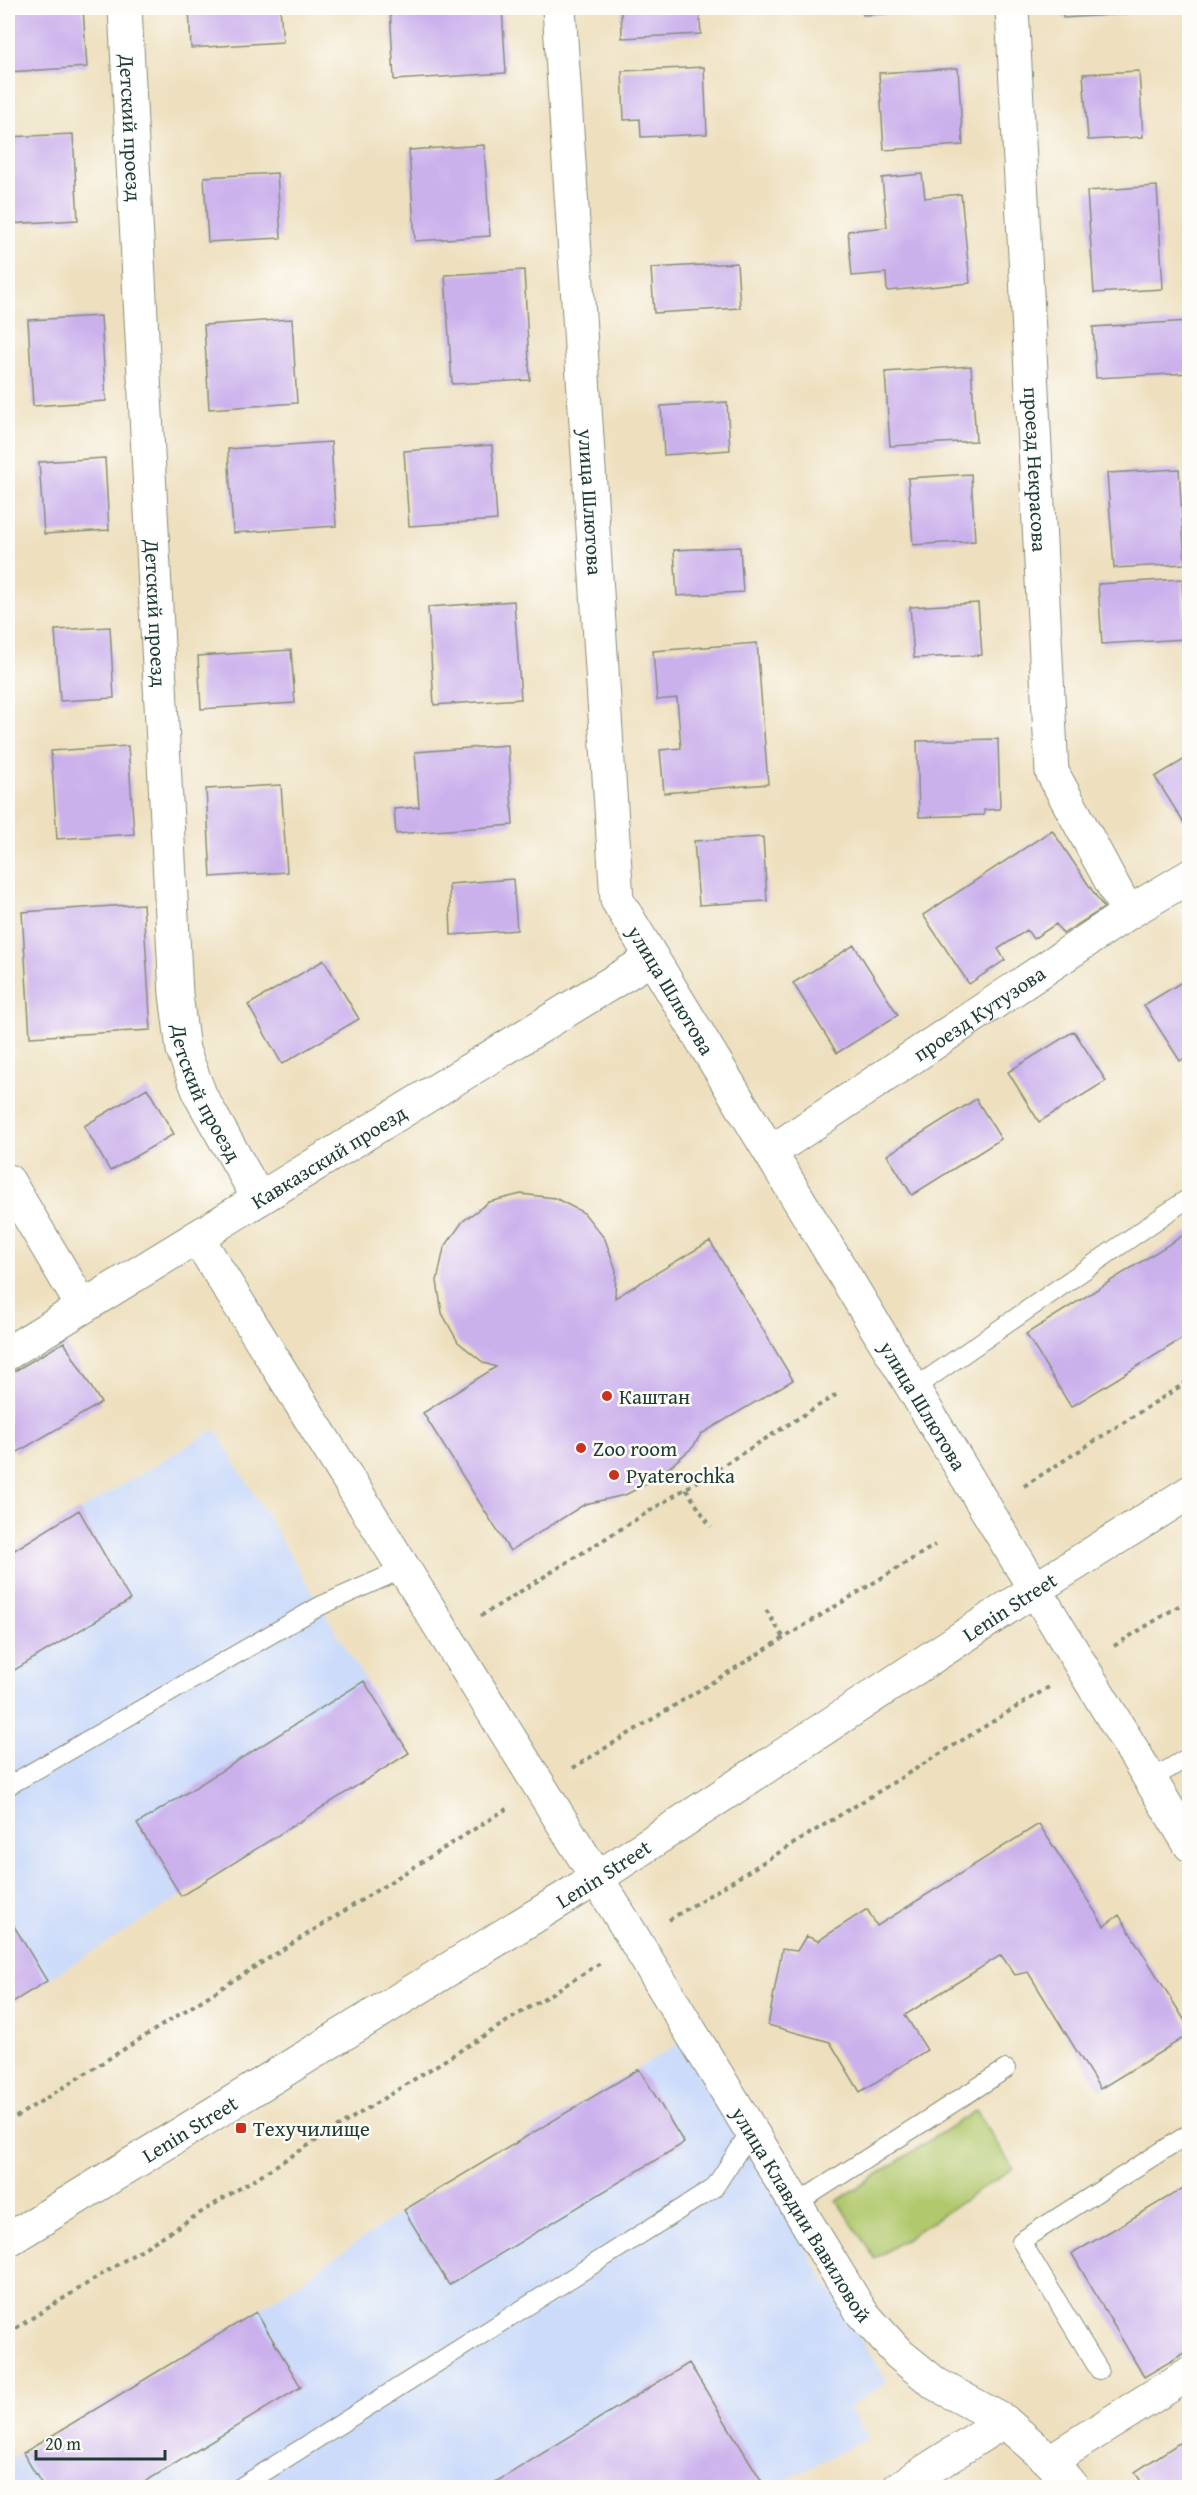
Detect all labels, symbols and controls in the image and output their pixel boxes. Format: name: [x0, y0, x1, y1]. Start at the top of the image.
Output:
street label: Детский проезд: [112, 52, 151, 203]
street label: проезд Некрасова: [1016, 386, 1056, 553]
street label: улица Шлютова: [571, 427, 611, 576]
street label: Детский проезд: [137, 538, 176, 688]
street label: улица Шлютова: [620, 918, 723, 1061]
street label: проезд Кутузова: [906, 957, 1051, 1068]
street label: Детский проезд: [164, 1022, 250, 1168]
street label: Кавказский проезд: [245, 1096, 413, 1216]
street label: улица Шлютова: [872, 1334, 975, 1476]
place label: Каштан: [619, 1381, 690, 1412]
marker: Каштан: [600, 1389, 614, 1403]
place label: Zoo room: [593, 1433, 677, 1464]
marker: Zoo room: [574, 1441, 588, 1455]
place label: Pyaterochka: [626, 1460, 735, 1491]
marker: Pyaterochka: [607, 1468, 621, 1482]
street label: Lenin Street: [956, 1564, 1063, 1649]
street label: Lenin Street: [550, 1831, 657, 1915]
street label: Lenin Street: [136, 2087, 244, 2170]
street label: улица Клавдии Вавиловой: [724, 2099, 879, 2329]
place label: Техучилище: [253, 2113, 370, 2144]
marker: Техучилище: [234, 2121, 248, 2135]
scale bar: [36, 2423, 165, 2461]
text: 20 m: [45, 2430, 81, 2457]

